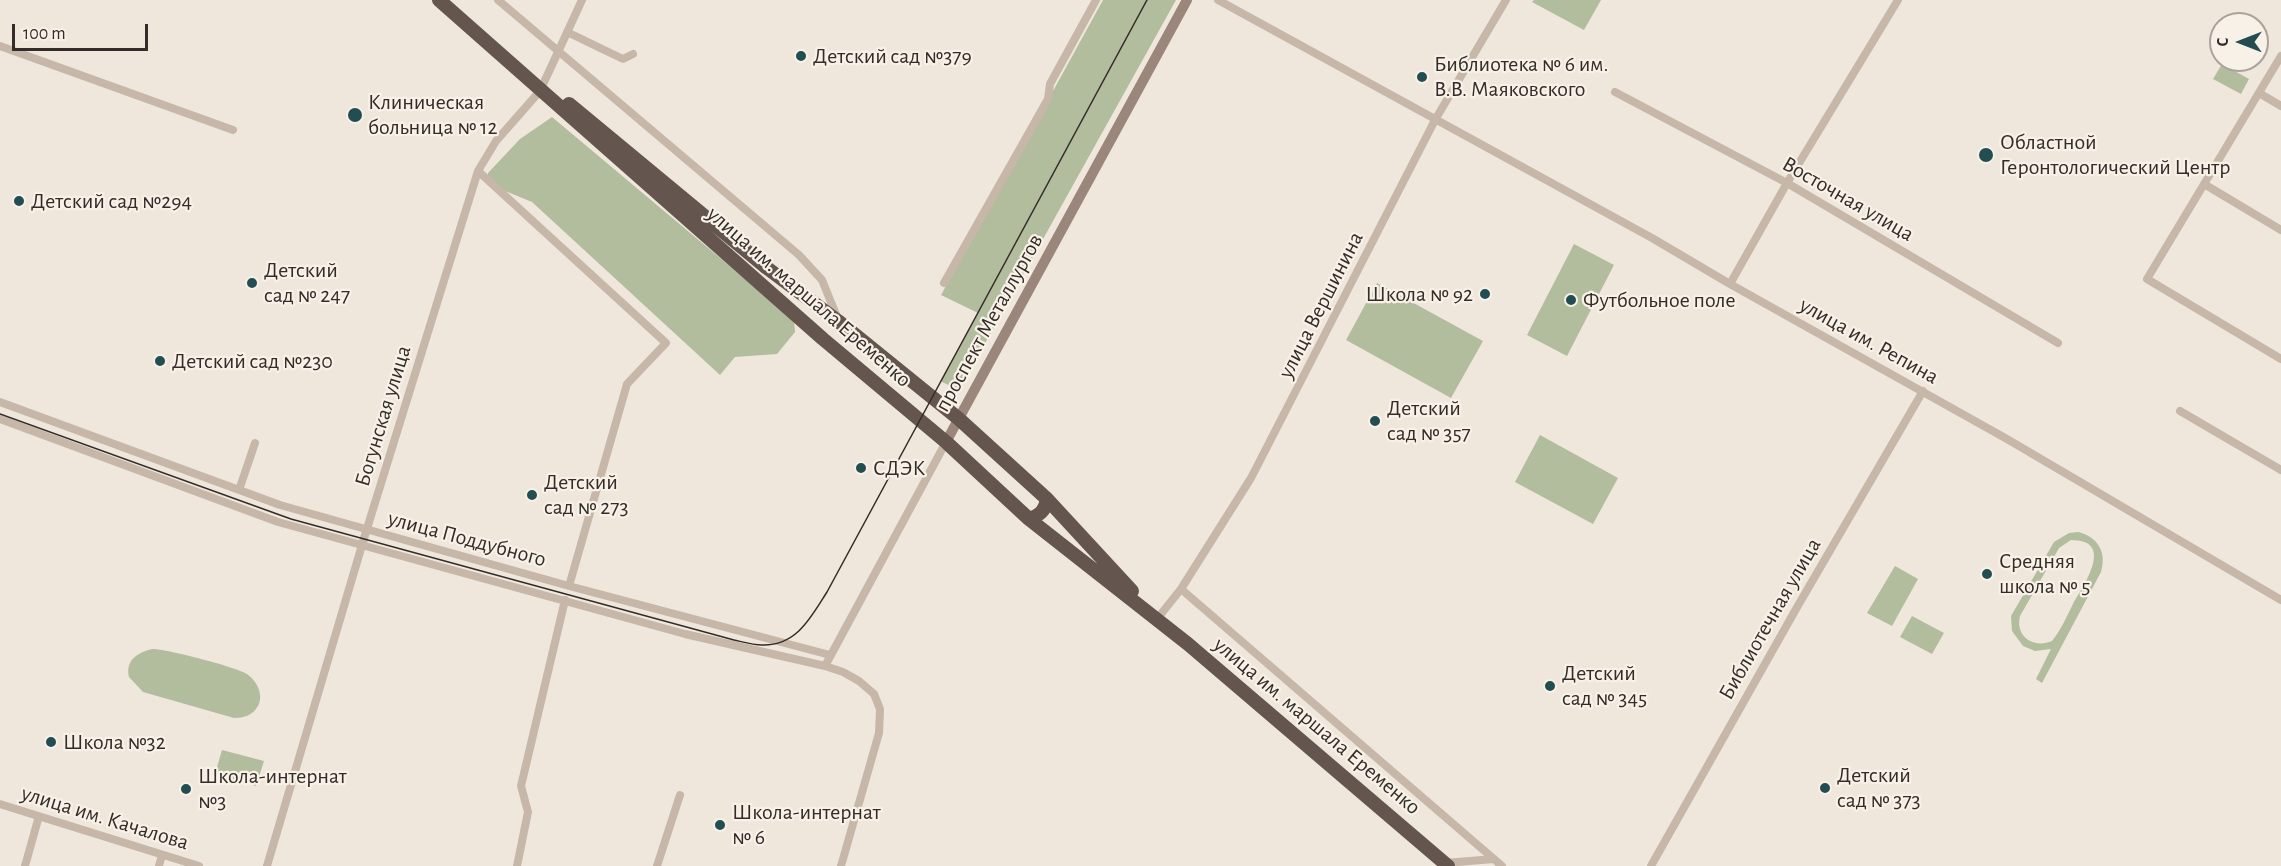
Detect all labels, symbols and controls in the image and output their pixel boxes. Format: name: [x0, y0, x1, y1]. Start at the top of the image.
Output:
scale bar: [15, 12, 152, 50]
north arrow: [2209, 12, 2269, 72]
text: 100 m: [23, 25, 66, 43]
text: С: [2215, 38, 2231, 46]
place label: Детский сад №379: [813, 43, 972, 69]
marker: Детский сад №379: [794, 49, 808, 63]
place label: Библиотека № 6 им. В.В. Маяковского: [1434, 51, 1609, 102]
marker: Библиотека № 6 им. В.В. Маяковского: [1415, 70, 1429, 84]
place label: Клиническая больница № 12: [368, 89, 498, 140]
marker: Клиническая больница № 12: [346, 106, 364, 124]
place label: Областной Геронтологический Центр: [2000, 129, 2230, 180]
marker: Областной Геронтологический Центр: [1977, 146, 1995, 164]
street label: Восточная улица: [1777, 151, 1919, 247]
place label: Детский сад №294: [31, 188, 192, 214]
marker: Детский сад №294: [12, 194, 26, 208]
street label: улица им. маршала Еременко: [701, 201, 917, 393]
street label: улица Вершинина: [1273, 227, 1369, 383]
street label: проспект Металлургов: [929, 230, 1049, 416]
place label: Детский сад № 247: [264, 257, 350, 308]
marker: Детский сад № 247: [245, 276, 259, 290]
place label: Школа № 92: [1365, 281, 1473, 307]
marker: Школа № 92: [1478, 287, 1492, 301]
place label: Футбольное поле: [1583, 287, 1736, 313]
street label: улица им. Репина: [1795, 292, 1943, 390]
marker: Футбольное поле: [1564, 293, 1578, 307]
street label: Богунская улица: [349, 342, 417, 490]
place label: Детский сад №230: [172, 348, 333, 374]
marker: Детский сад №230: [153, 354, 167, 368]
place label: Детский сад № 357: [1387, 395, 1471, 446]
marker: Детский сад № 357: [1368, 414, 1382, 428]
place label: СДЭК: [873, 455, 925, 481]
marker: СДЭК: [854, 461, 868, 475]
place label: Детский сад № 273: [544, 469, 629, 520]
marker: Детский сад № 273: [525, 488, 539, 502]
street label: улица Поддубного: [385, 505, 549, 573]
street label: Библиотечная улица: [1713, 533, 1827, 705]
place label: Средняя школа № 5: [1999, 548, 2091, 600]
marker: Средняя школа № 5: [1980, 567, 1994, 581]
street label: улица им. маршала Еременко: [1208, 632, 1426, 820]
place label: Детский сад № 345: [1562, 660, 1647, 712]
marker: Детский сад № 345: [1543, 679, 1557, 693]
place label: Школа №32: [63, 729, 166, 755]
marker: Школа №32: [44, 735, 58, 749]
place label: Детский сад № 373: [1837, 762, 1921, 813]
place label: Школа-интернат №3: [198, 763, 347, 814]
street label: улица им. Качалова: [18, 780, 192, 856]
marker: Детский сад № 373: [1818, 781, 1832, 795]
marker: Школа-интернат №3: [179, 782, 193, 796]
place label: Школа-интернат № 6: [732, 799, 881, 850]
marker: Школа-интернат № 6: [713, 818, 727, 832]

